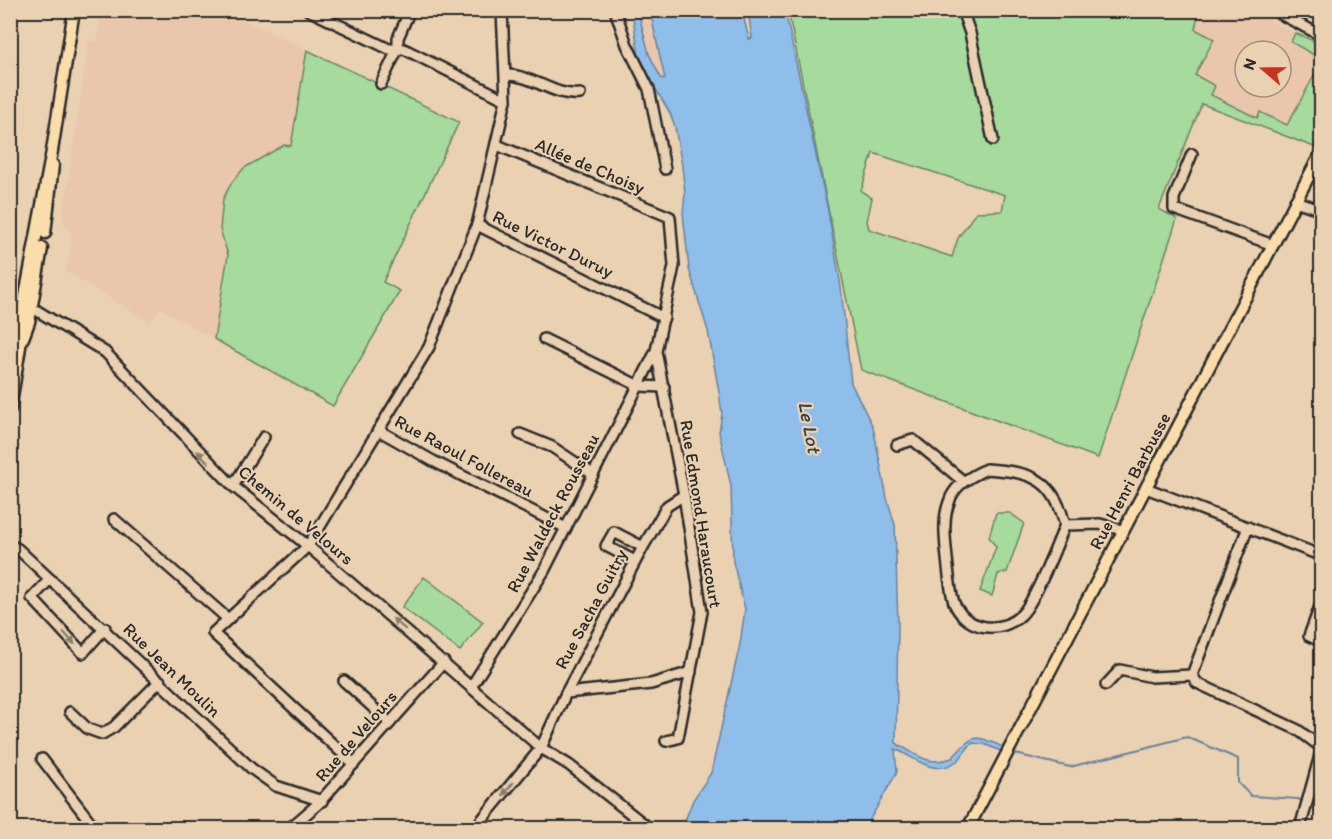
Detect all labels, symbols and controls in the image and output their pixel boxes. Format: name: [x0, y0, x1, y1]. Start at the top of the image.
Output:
north arrow: [1233, 39, 1293, 99]
text: N: [1239, 56, 1260, 72]
street label: Allée de Choisy: [532, 133, 649, 199]
street label: Rue Victor Duruy: [489, 205, 617, 283]
water label: Le Lot: [793, 399, 827, 456]
street label: Rue Henri Barbusse: [1085, 409, 1175, 553]
street label: Rue Raoul Follereau: [391, 410, 537, 502]
street label: Rue Edmond Haraucourt: [675, 418, 727, 610]
street label: Rue Waldeck Rousseau: [502, 430, 604, 596]
one-way arrow: [197, 450, 211, 464]
street label: Chemin de Velours: [234, 460, 358, 570]
street label: Rue Sacha Guitry: [550, 545, 632, 673]
street label: Rue Jean Moulin: [119, 618, 225, 722]
one-way arrow: [392, 618, 407, 631]
one-way arrow: [62, 631, 76, 646]
street label: Rue de Velours: [310, 686, 402, 786]
one-way arrow: [502, 781, 515, 797]

